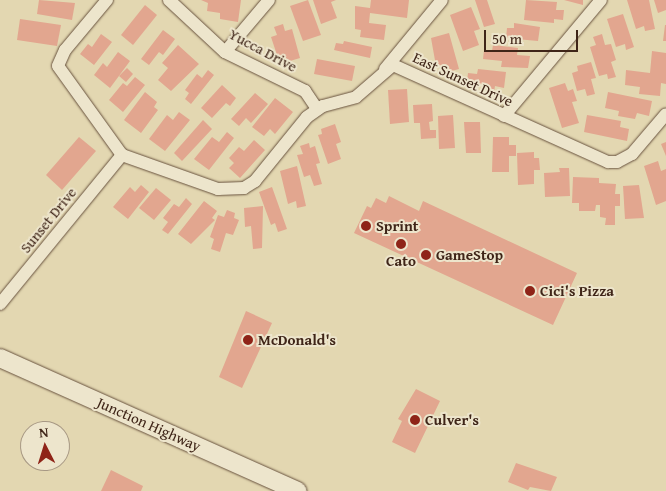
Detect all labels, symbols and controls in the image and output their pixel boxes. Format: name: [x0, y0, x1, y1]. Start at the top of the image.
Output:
scale bar: [486, 20, 580, 52]
street label: Yucca Drive: [226, 25, 300, 75]
text: 50 m: [492, 28, 522, 49]
street label: East Sunset Drive: [410, 48, 516, 110]
street label: Sunset Drive: [16, 184, 80, 256]
place label: Sprint: [376, 217, 418, 235]
marker: Sprint: [360, 220, 372, 232]
marker: Cato: [395, 238, 407, 250]
place label: GameStop: [436, 246, 503, 264]
marker: GameStop: [420, 249, 432, 261]
place label: Cato: [386, 252, 416, 270]
place label: Cici's Pizza: [540, 282, 614, 300]
marker: Cici's Pizza: [524, 285, 536, 297]
place label: McDonald's: [258, 331, 336, 349]
marker: McDonald's: [242, 334, 254, 346]
street label: Junction Highway: [94, 393, 204, 455]
place label: Culver's: [425, 411, 479, 429]
marker: Culver's: [409, 414, 421, 426]
north arrow: [20, 421, 70, 471]
text: N: [38, 422, 49, 442]

